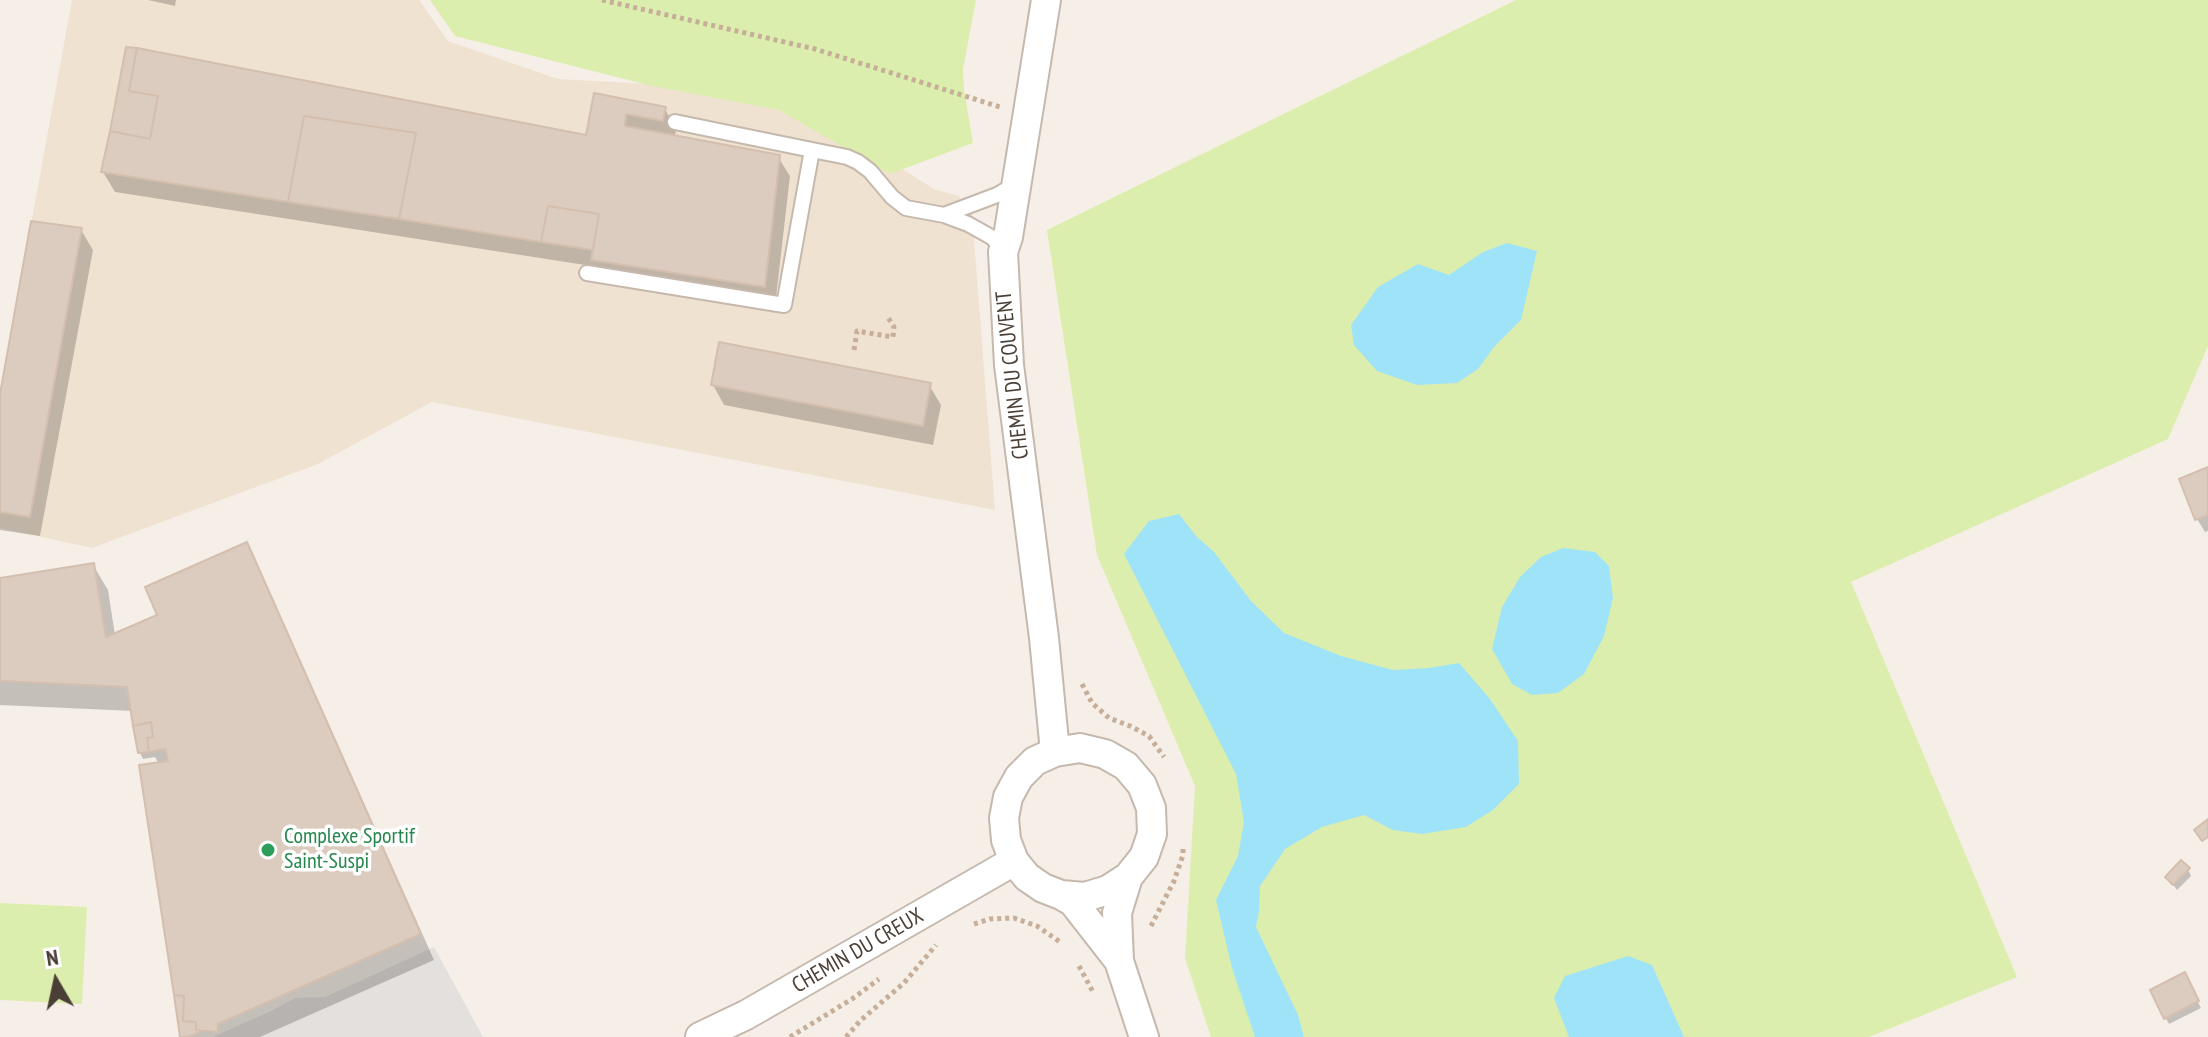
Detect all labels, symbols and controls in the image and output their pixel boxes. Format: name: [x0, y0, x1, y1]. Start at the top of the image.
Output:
street label: CHEMIN DU COUVENT: [991, 290, 1035, 460]
place label: Complexe Sportif Saint-Suspi: [284, 824, 415, 876]
marker: Complexe Sportif Saint-Suspi: [259, 841, 277, 859]
street label: CHEMIN DU CREUX: [788, 903, 928, 999]
north arrow: [16, 941, 96, 1021]
text: N: [44, 943, 60, 972]

